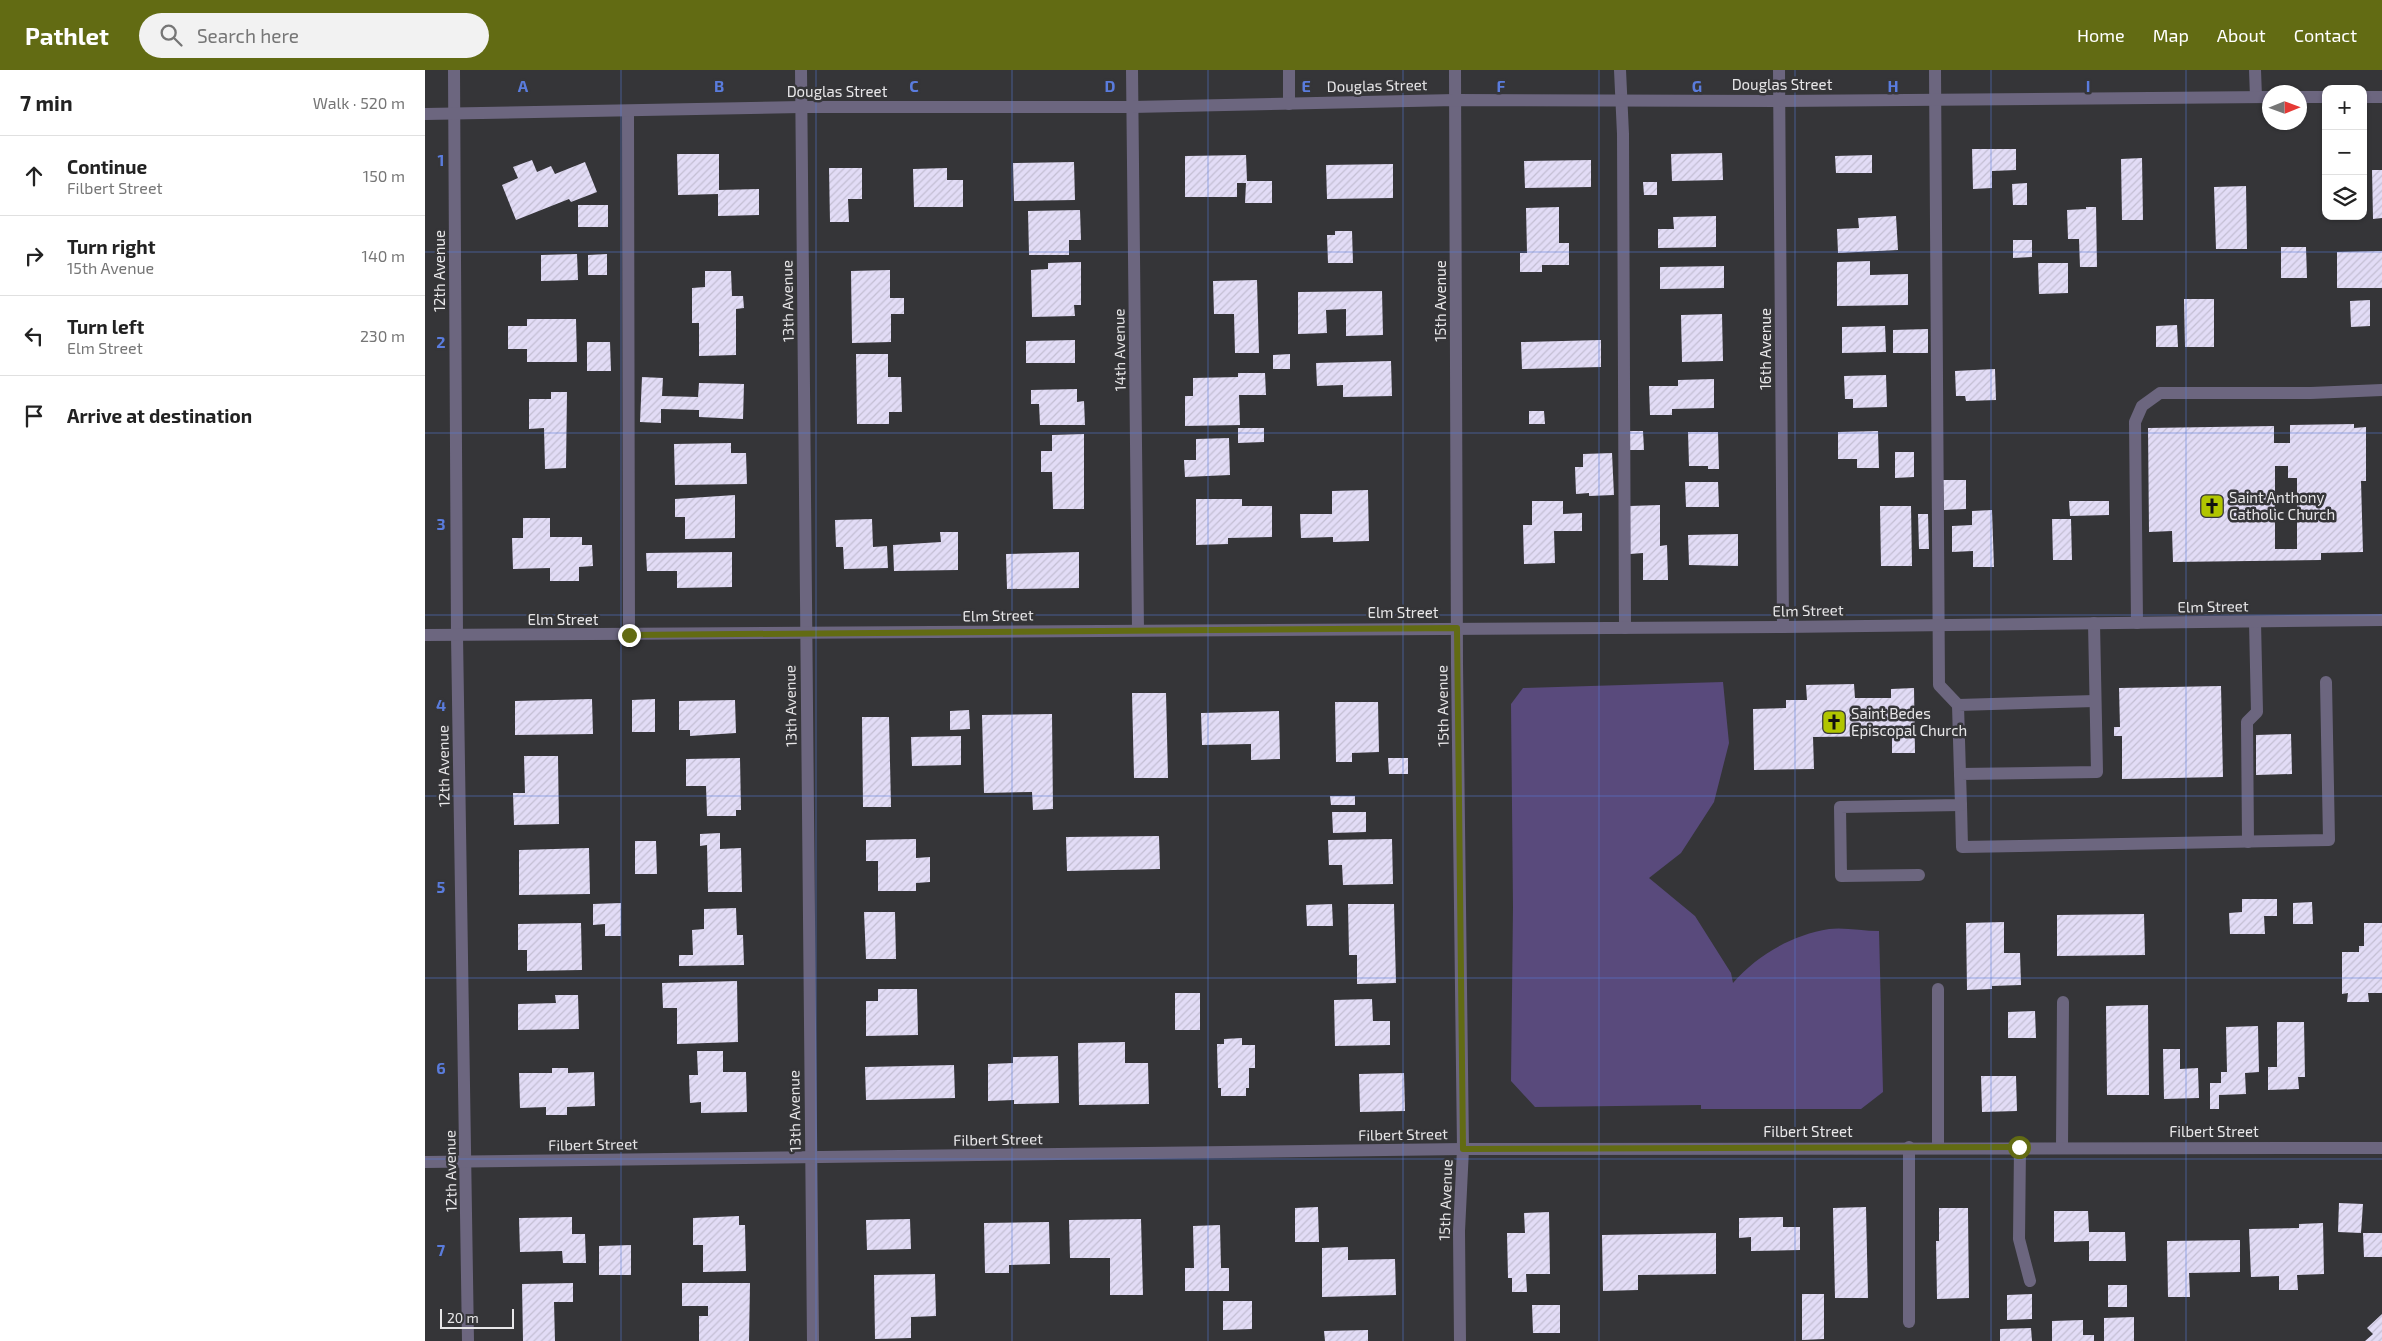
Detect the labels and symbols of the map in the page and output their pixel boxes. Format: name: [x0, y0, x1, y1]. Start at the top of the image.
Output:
street label: Douglas Street: [1326, 75, 1428, 95]
street label: Douglas Street: [1732, 75, 1833, 93]
text: A: [518, 76, 529, 95]
text: B: [714, 76, 724, 95]
text: C: [909, 76, 919, 95]
text: D: [1105, 76, 1116, 95]
text: E: [1301, 76, 1311, 95]
text: F: [1497, 76, 1506, 95]
text: G: [1692, 76, 1702, 95]
text: H: [1887, 76, 1899, 95]
text: I: [2086, 76, 2090, 95]
street label: Douglas Street: [787, 82, 888, 100]
north arrow: [2262, 85, 2307, 130]
text: 1: [438, 150, 444, 169]
street label: 12th Avenue: [430, 230, 448, 312]
street label: 13th Avenue: [777, 260, 797, 342]
street label: 15th Avenue: [1431, 260, 1449, 342]
street label: 14th Avenue: [1109, 308, 1129, 392]
street label: 16th Avenue: [1756, 308, 1774, 390]
text: 2: [436, 332, 446, 351]
place label: Saint Anthony Catholic Church: [2229, 488, 2335, 523]
church icon: Saint Anthony Catholic Church: [2199, 493, 2225, 519]
text: 3: [436, 514, 446, 533]
street label: Elm Street: [2177, 596, 2249, 616]
street label: Elm Street: [1772, 600, 1844, 620]
street label: Elm Street: [1367, 603, 1439, 621]
street label: Elm Street: [962, 605, 1034, 625]
street label: Elm Street: [527, 610, 599, 628]
route end: [618, 624, 641, 647]
street label: 13th Avenue: [780, 665, 800, 747]
street label: 15th Avenue: [1432, 665, 1452, 747]
text: 4: [436, 695, 446, 714]
place label: Saint Bedes Episcopal Church: [1851, 704, 1967, 739]
church icon: Saint Bedes Episcopal Church: [1821, 709, 1847, 735]
street label: 12th Avenue: [433, 725, 453, 807]
text: 5: [437, 877, 446, 896]
text: 6: [436, 1058, 446, 1077]
street label: 13th Avenue: [784, 1070, 804, 1152]
street label: Filbert Street: [1763, 1122, 1853, 1140]
street label: Filbert Street: [2169, 1122, 2259, 1140]
street label: Filbert Street: [1358, 1124, 1448, 1144]
street label: Filbert Street: [953, 1129, 1043, 1149]
street label: 12th Avenue: [440, 1130, 460, 1212]
street label: Filbert Street: [548, 1134, 638, 1154]
route start: [2008, 1136, 2031, 1159]
street label: 15th Avenue: [1435, 1159, 1455, 1241]
text: 7: [437, 1240, 446, 1259]
scale bar: [440, 1306, 514, 1329]

